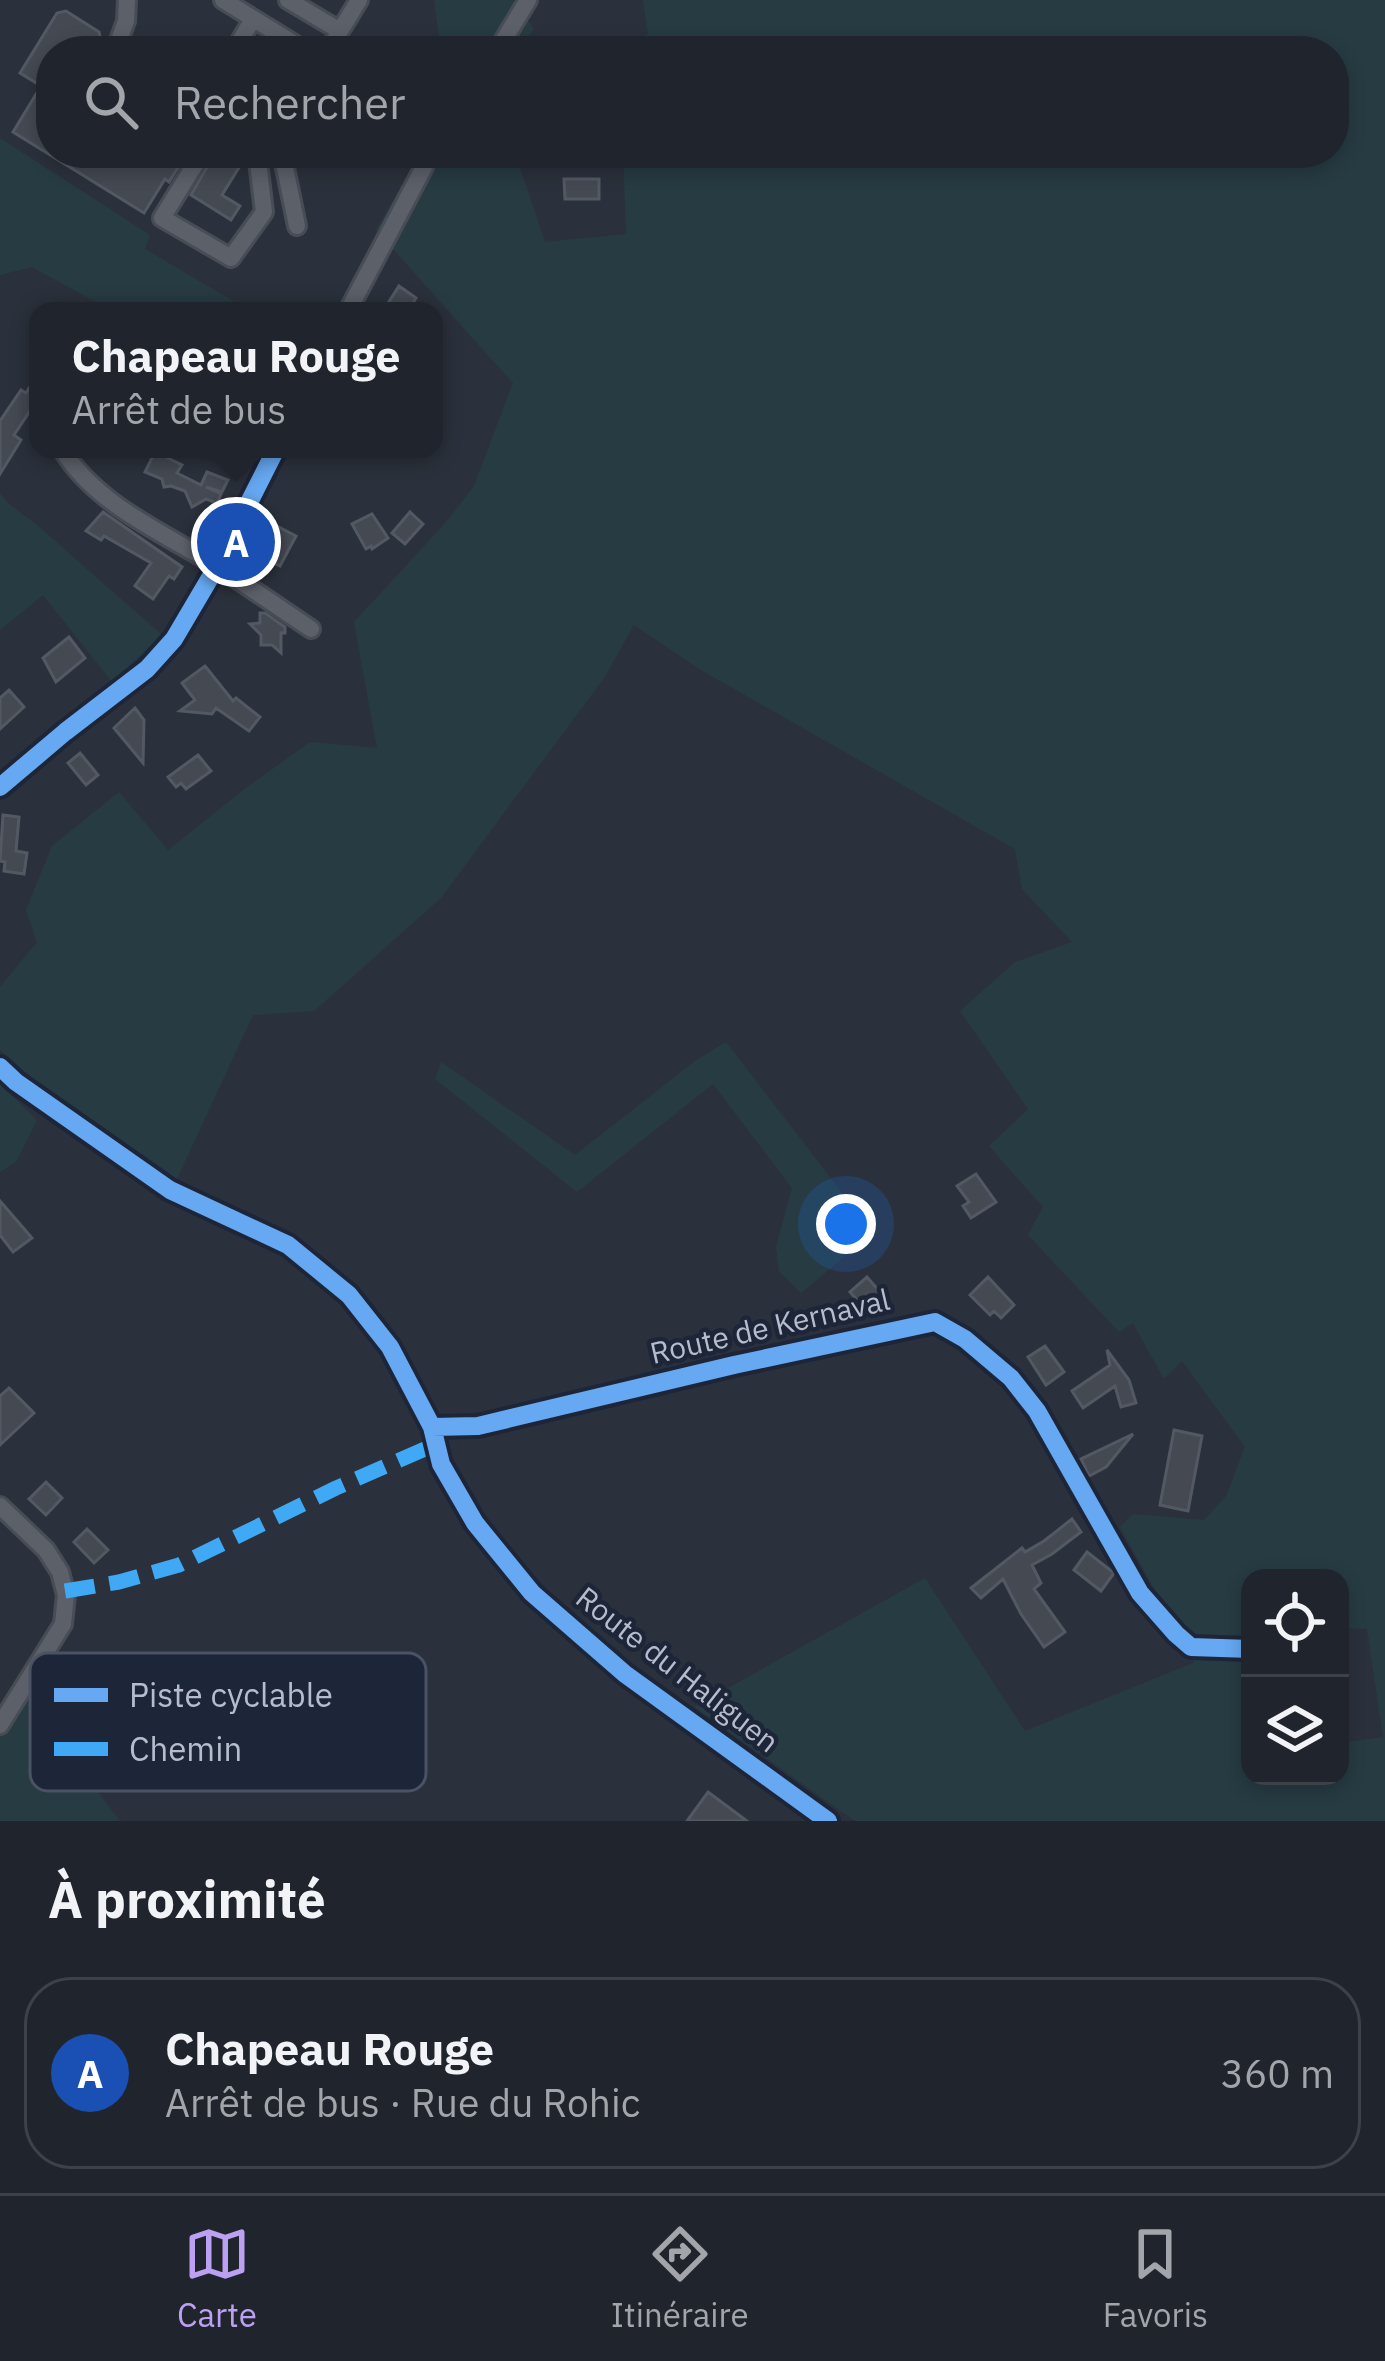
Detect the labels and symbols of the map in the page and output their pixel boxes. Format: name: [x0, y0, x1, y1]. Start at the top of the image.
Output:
pin: A: [197, 497, 275, 587]
your location: [816, 1194, 876, 1254]
street label: Route de Kernaval: [646, 1279, 893, 1372]
street label: Route du Haliguen: [569, 1577, 787, 1760]
legend: [30, 1653, 426, 1791]
text: Piste cyclable: [129, 1673, 333, 1716]
text: Chemin: [129, 1727, 242, 1770]

